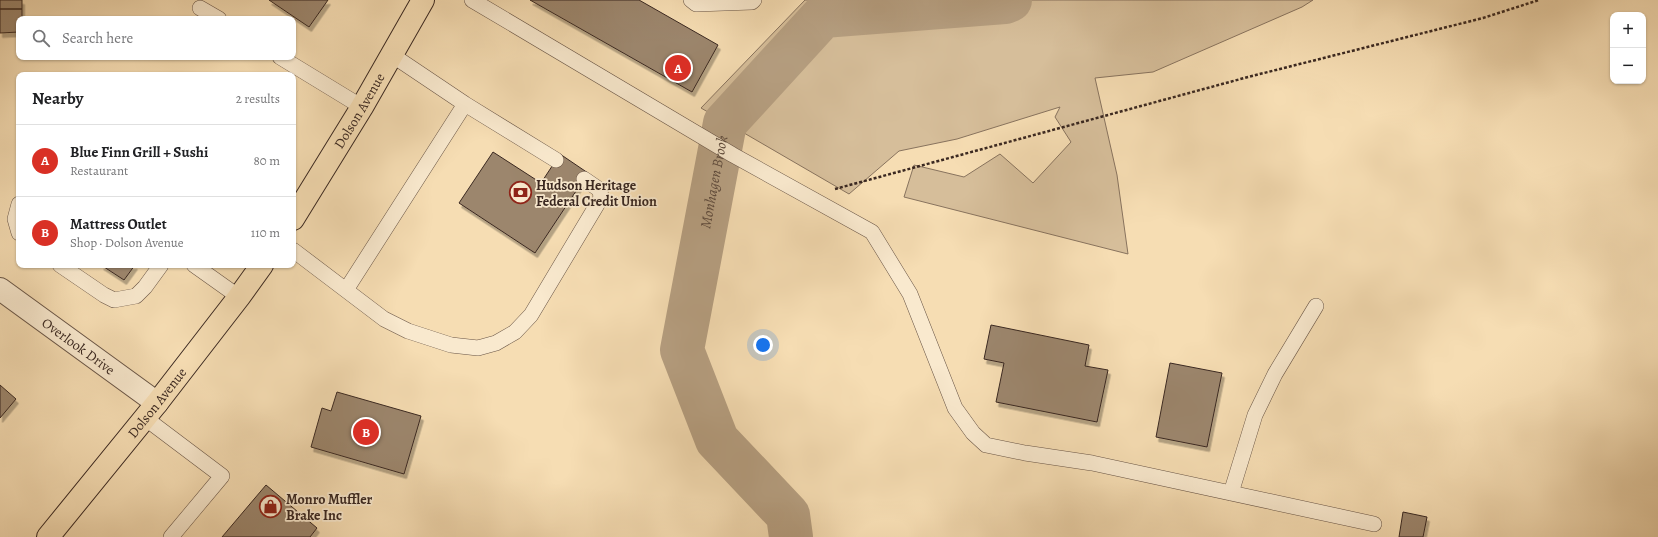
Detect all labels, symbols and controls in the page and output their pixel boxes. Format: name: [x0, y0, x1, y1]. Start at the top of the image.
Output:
map controls: [1610, 12, 1646, 84]
button: +: [1610, 12, 1646, 48]
search box: [16, 16, 296, 60]
icon: search: [30, 27, 52, 49]
text: Search here: [62, 28, 133, 48]
button: −: [1610, 48, 1646, 84]
pin: A: [665, 53, 691, 83]
street label: Dolson Avenue: [329, 69, 389, 152]
text: Nearby: [32, 87, 83, 110]
text: 2 results: [236, 90, 280, 107]
water label: Monhagen Brook: [695, 134, 732, 230]
text: Blue Finn Grill + Sushi: [70, 142, 208, 162]
text: A: [41, 152, 49, 169]
text: 80 m: [253, 152, 280, 169]
text: Restaurant: [70, 162, 128, 179]
place label: Hudson Heritage Federal Credit Union: [536, 176, 657, 211]
bank icon: Hudson Heritage Federal Credit Union: [507, 180, 533, 206]
text: Mattress Outlet: [70, 214, 167, 234]
text: B: [41, 224, 49, 241]
text: 110 m: [251, 224, 280, 241]
text: Shop · Dolson Avenue: [70, 234, 184, 251]
street label: Overlook Drive: [38, 313, 119, 379]
your location: [753, 335, 773, 355]
street label: Dolson Avenue: [123, 363, 191, 442]
pin: B: [353, 417, 379, 447]
place label: Monro Muffler Brake Inc: [286, 490, 373, 525]
shop icon: Monro Muffler Brake Inc: [257, 494, 283, 520]

